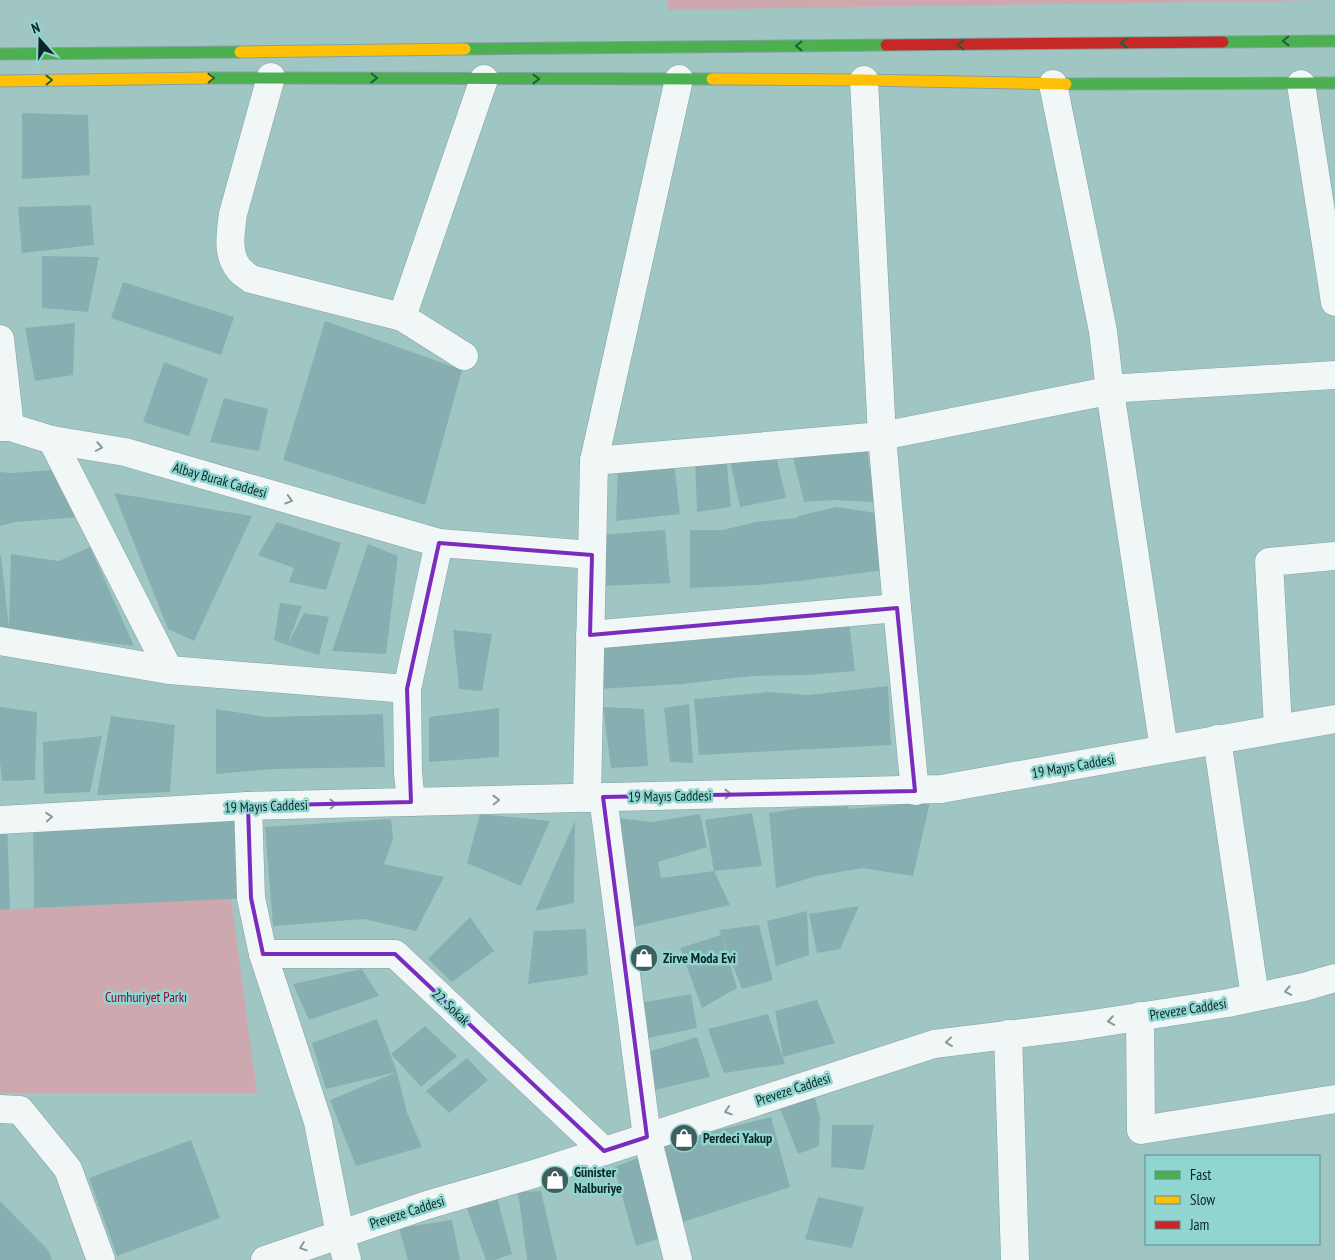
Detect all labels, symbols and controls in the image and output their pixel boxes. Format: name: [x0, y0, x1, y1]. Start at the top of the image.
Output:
north arrow: [15, 15, 65, 65]
text: N: [29, 18, 42, 38]
one-way arrow: [1282, 36, 1290, 46]
one-way arrow: [1120, 38, 1128, 48]
one-way arrow: [957, 39, 965, 50]
one-way arrow: [795, 41, 802, 51]
one-way arrow: [208, 73, 215, 83]
one-way arrow: [370, 73, 378, 83]
one-way arrow: [532, 74, 540, 84]
one-way arrow: [45, 75, 53, 85]
one-way arrow: [94, 442, 103, 452]
street label: Albay Burak Caddesi: [171, 458, 269, 502]
one-way arrow: [284, 494, 293, 504]
street label: 19 Mayıs Caddesi: [1030, 750, 1116, 782]
street label: 19 Mayıs Caddesi: [628, 786, 712, 806]
one-way arrow: [724, 789, 732, 800]
one-way arrow: [492, 795, 500, 805]
street label: 19 Mayıs Caddesi: [224, 796, 308, 816]
one-way arrow: [330, 799, 338, 809]
one-way arrow: [45, 812, 53, 823]
shop icon: Zirve Moda Evi: [629, 943, 659, 973]
place label: Zirve Moda Evi: [663, 949, 736, 967]
street label: 22. Sokak: [428, 985, 474, 1030]
one-way arrow: [1283, 985, 1292, 995]
park label: Cumhuriyet Parkı: [105, 988, 187, 1006]
street label: Preveze Caddesi: [1148, 994, 1228, 1024]
one-way arrow: [1106, 1015, 1114, 1026]
one-way arrow: [945, 1036, 953, 1047]
street label: Preveze Caddesi: [753, 1068, 833, 1110]
one-way arrow: [724, 1105, 732, 1115]
shop icon: Perdeci Yakup: [669, 1123, 699, 1153]
place label: Perdeci Yakup: [703, 1129, 772, 1147]
legend: [1145, 1155, 1320, 1245]
place label: Günister Nalburiye: [574, 1163, 622, 1197]
shop icon: Günister Nalburiye: [540, 1165, 570, 1195]
text: Fast: [1190, 1165, 1211, 1184]
text: Slow: [1190, 1190, 1215, 1209]
street label: Preveze Caddesi: [367, 1191, 447, 1233]
text: Jam: [1189, 1215, 1209, 1234]
one-way arrow: [299, 1241, 307, 1251]

